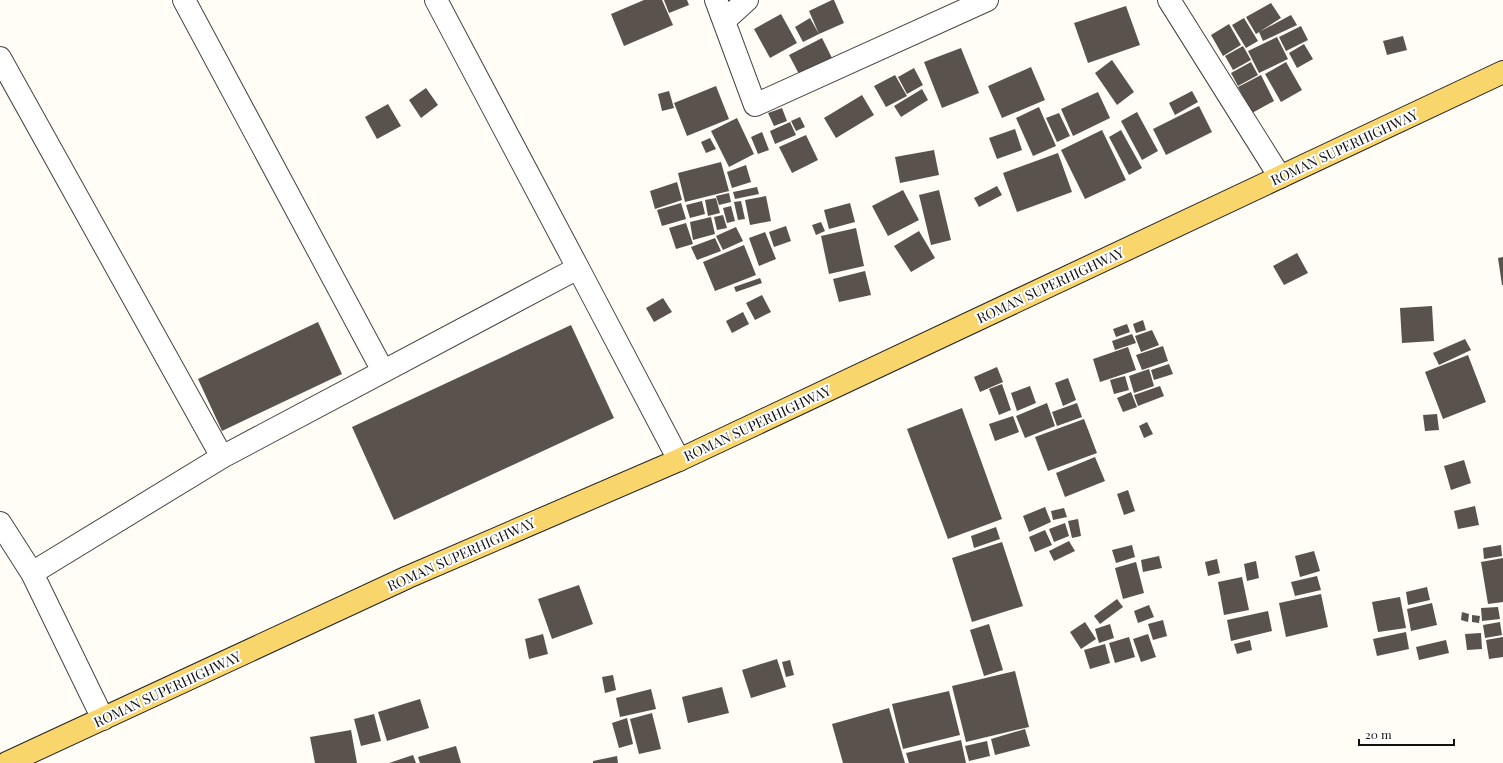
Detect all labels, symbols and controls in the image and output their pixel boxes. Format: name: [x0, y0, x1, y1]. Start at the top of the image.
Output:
street label: ROMAN SUPERHIGHWAY: [1267, 104, 1421, 189]
street label: ROMAN SUPERHIGHWAY: [973, 242, 1127, 327]
street label: ROMAN SUPERHIGHWAY: [680, 380, 834, 465]
street label: ROMAN SUPERHIGHWAY: [384, 512, 539, 595]
street label: ROMAN SUPERHIGHWAY: [90, 646, 244, 731]
scale bar: [1359, 721, 1454, 747]
text: 20 m: [1365, 726, 1392, 742]

